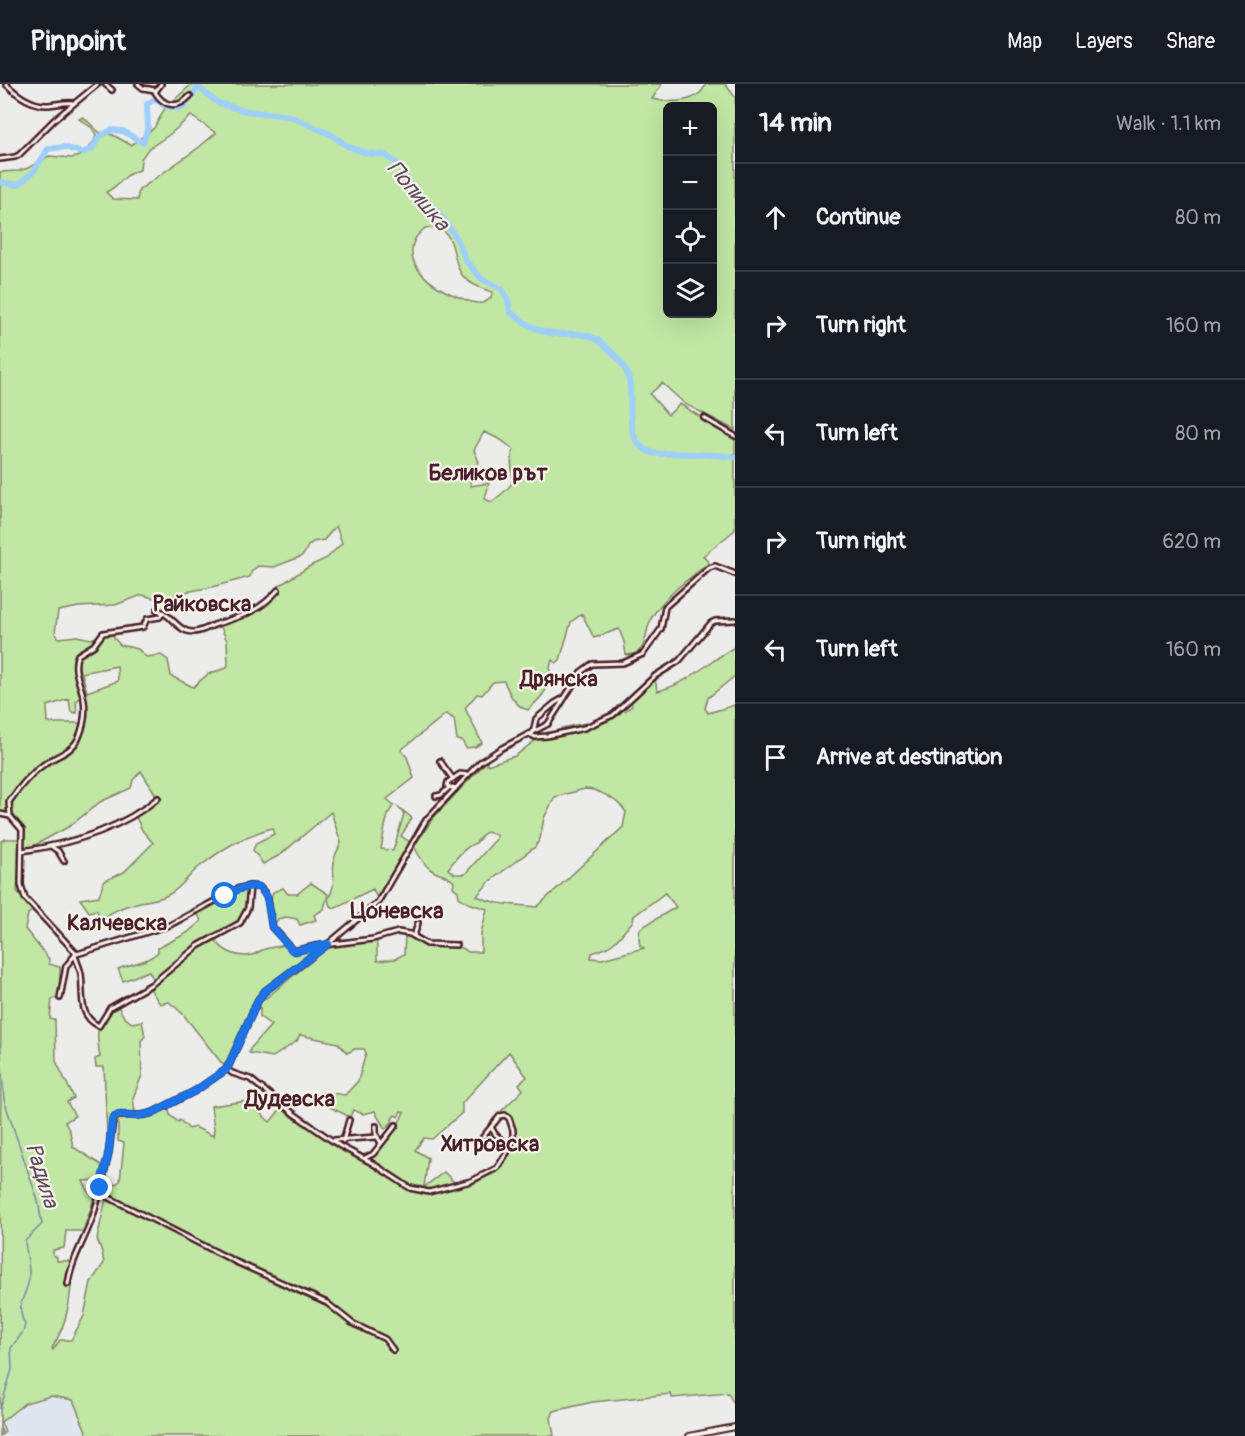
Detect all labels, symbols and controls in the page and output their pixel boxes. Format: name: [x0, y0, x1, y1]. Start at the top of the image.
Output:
text: Pinpoint: [30, 24, 126, 59]
text: Map: [1007, 28, 1042, 55]
text: Layers: [1075, 28, 1133, 55]
text: Share: [1166, 28, 1215, 55]
map controls: [663, 102, 717, 318]
button: +: [663, 102, 717, 156]
text: 14 min: [759, 107, 832, 139]
text: Walk · 1.1 km: [1116, 111, 1221, 136]
water label: Попишка: [381, 155, 457, 238]
button: −: [663, 156, 717, 210]
icon: ahead: [759, 201, 792, 234]
text: Continue: [816, 203, 900, 231]
text: 80 m: [1175, 205, 1221, 230]
button: locate: [663, 210, 717, 264]
button: layers: [663, 264, 717, 318]
icon: right: [759, 309, 792, 342]
text: Turn right: [816, 311, 906, 339]
text: 160 m: [1166, 313, 1221, 338]
icon: left: [759, 417, 792, 450]
text: Turn left: [816, 419, 898, 447]
text: 80 m: [1175, 421, 1221, 446]
district label: Беликов рът: [428, 459, 549, 487]
icon: right: [759, 525, 792, 558]
text: Turn right: [816, 527, 906, 555]
text: 620 m: [1162, 529, 1221, 554]
district label: Райковска: [153, 590, 251, 618]
icon: left: [759, 633, 792, 666]
text: Turn left: [816, 635, 898, 663]
text: 160 m: [1166, 637, 1221, 662]
district label: Дрянска: [518, 665, 598, 693]
icon: arrive: [759, 741, 792, 774]
text: Arrive at destination: [816, 743, 1002, 771]
route start: [211, 882, 237, 908]
district label: Цоневска: [351, 897, 443, 925]
district label: Калчевска: [67, 909, 167, 937]
district label: Дудевска: [243, 1085, 335, 1113]
district label: Хитровска: [441, 1130, 539, 1158]
water label: Радила: [19, 1140, 66, 1213]
route end: [86, 1174, 112, 1200]

